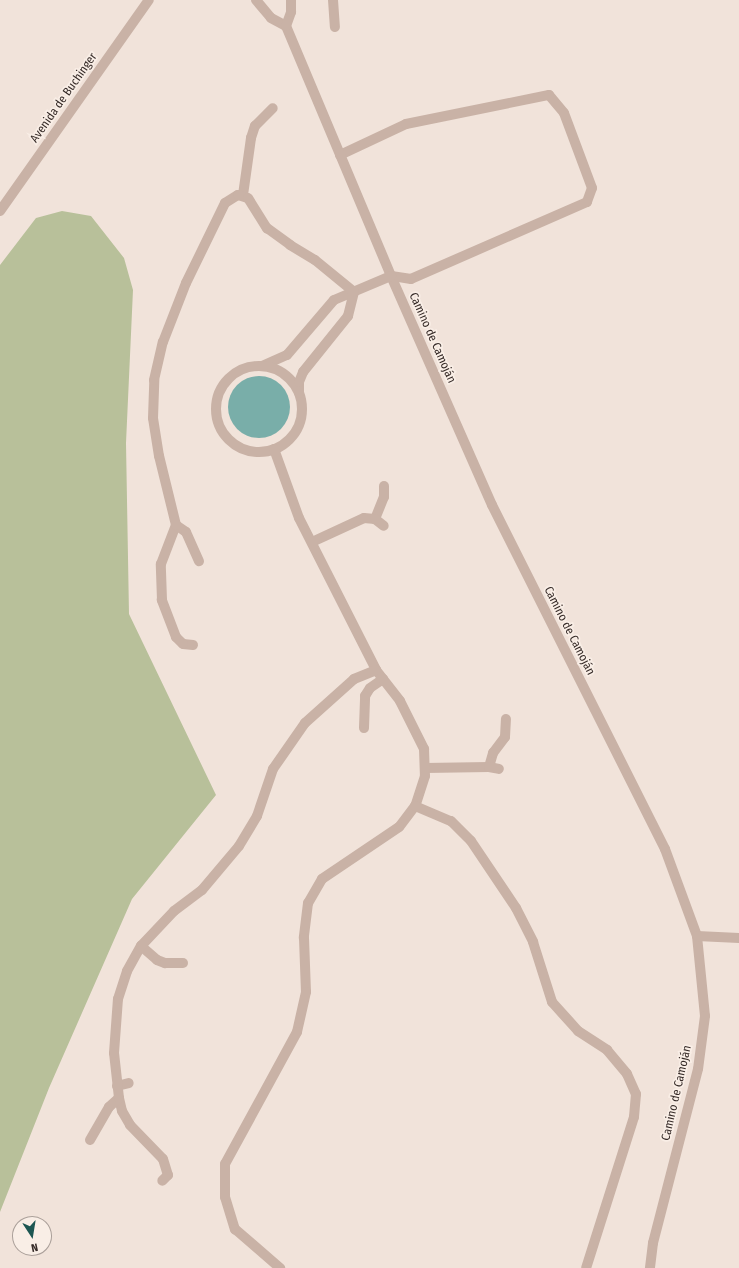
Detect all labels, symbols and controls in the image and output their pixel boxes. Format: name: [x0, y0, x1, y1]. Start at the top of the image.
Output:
street label: Avenida de Buchinger: [28, 50, 100, 146]
street label: Camino de Camoján: [406, 291, 458, 385]
street label: Camino de Camoján: [540, 584, 598, 678]
street label: Camino de Camoján: [659, 1044, 695, 1142]
north arrow: [12, 1216, 52, 1256]
text: N: [30, 1240, 39, 1254]

